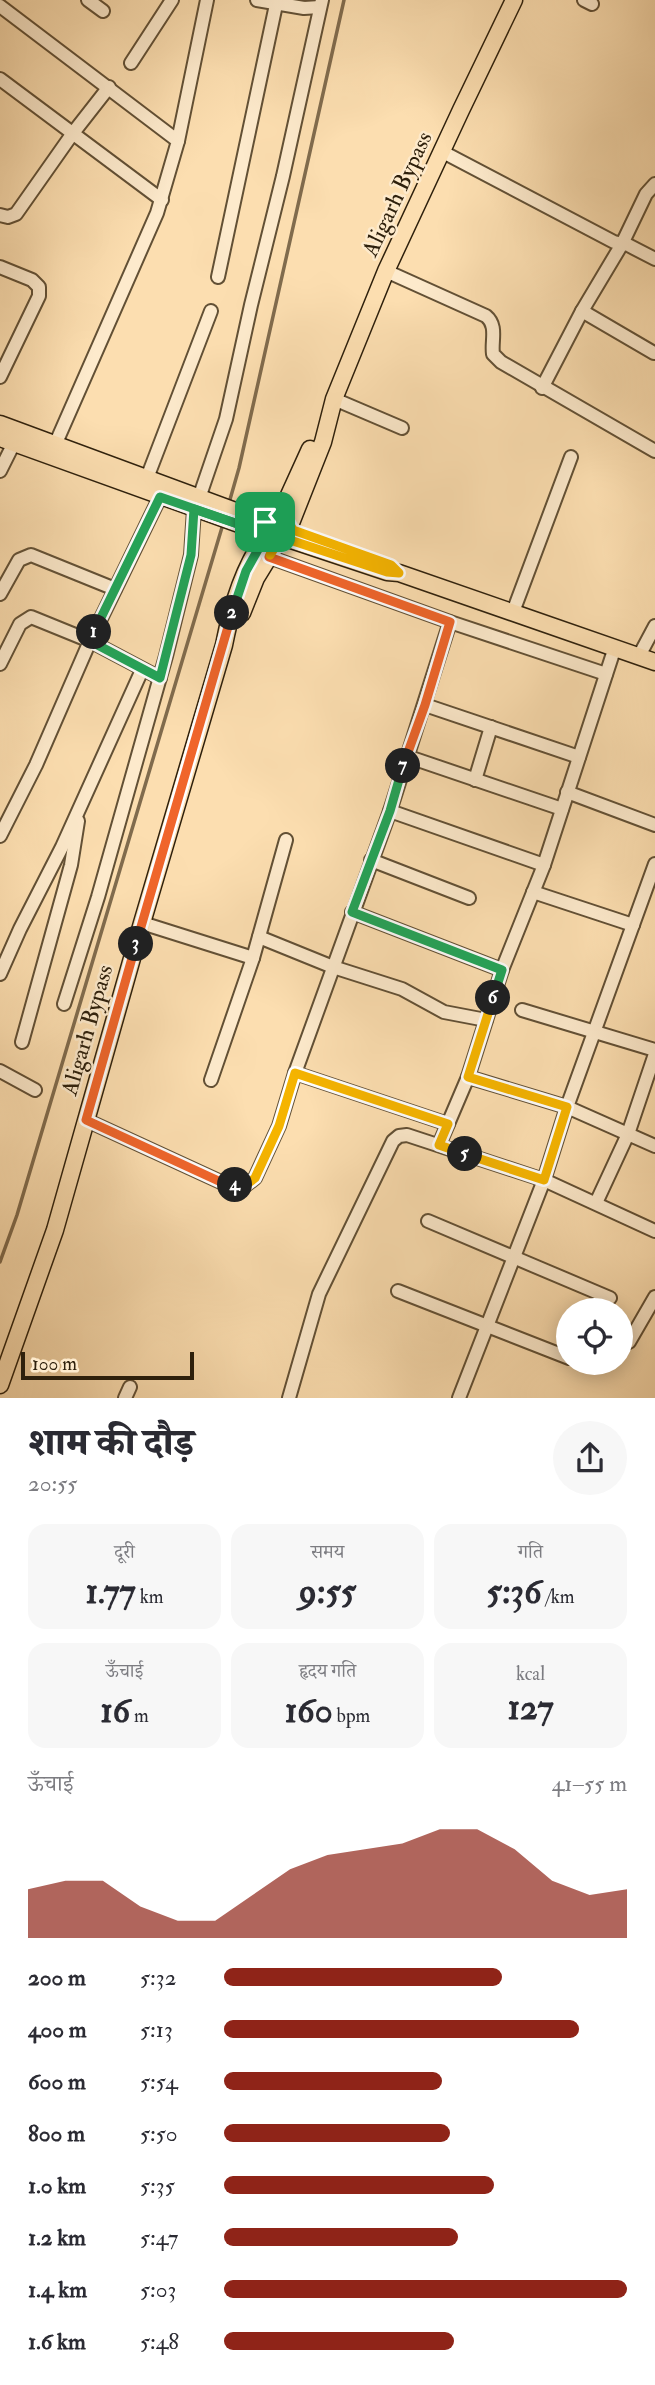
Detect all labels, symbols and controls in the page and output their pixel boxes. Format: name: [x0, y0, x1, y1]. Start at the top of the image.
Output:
street label: Aligarh Bypass: [355, 127, 440, 263]
pin: [235, 492, 295, 552]
icon: arrive: [246, 503, 284, 541]
pin: 2: [215, 596, 250, 630]
text: 2: [227, 600, 236, 624]
pin: 1: [76, 614, 112, 650]
text: 1: [90, 619, 97, 643]
pin: 7: [386, 748, 420, 784]
text: 7: [398, 753, 407, 777]
pin: 3: [118, 926, 154, 962]
text: 3: [132, 931, 139, 955]
street label: Aligarh Bypass: [54, 961, 120, 1100]
pin: 6: [476, 981, 510, 1016]
text: 6: [488, 985, 497, 1009]
pin: 5: [448, 1136, 482, 1172]
text: 5: [460, 1141, 469, 1165]
pin: 4: [218, 1168, 252, 1202]
text: 4: [229, 1172, 240, 1196]
map controls: [556, 1298, 633, 1375]
button: locate: [556, 1298, 633, 1375]
scale bar: [21, 1349, 194, 1381]
text: 100 m: [32, 1352, 77, 1376]
text: शाम की दौड़: [28, 1419, 194, 1467]
button: share: [553, 1421, 627, 1495]
text: 20:55: [28, 1469, 77, 1498]
text: दूरी: [114, 1540, 135, 1564]
text: समय: [311, 1540, 344, 1564]
text: गति: [518, 1540, 543, 1564]
text: 1.77: [86, 1570, 136, 1614]
text: 9:55: [299, 1570, 356, 1614]
text: 5:36: [487, 1570, 542, 1614]
text: km: [136, 1585, 163, 1609]
text: /km: [542, 1585, 574, 1609]
text: ऊँचाई: [106, 1659, 143, 1683]
text: हृदय गति: [299, 1659, 356, 1683]
text: kcal: [516, 1662, 545, 1686]
text: 127: [507, 1686, 554, 1730]
text: 16: [100, 1689, 130, 1733]
text: 160: [285, 1689, 333, 1733]
text: m: [130, 1704, 149, 1728]
text: bpm: [333, 1704, 370, 1728]
text: ऊँचाई: [28, 1769, 73, 1798]
text: 41–55 m: [552, 1769, 627, 1798]
text: 200 m: [28, 1963, 86, 1992]
text: 5:32: [140, 1963, 176, 1992]
text: 400 m: [28, 2015, 87, 2044]
text: 5:13: [140, 2015, 173, 2044]
text: 600 m: [28, 2067, 86, 2096]
text: 5:54: [140, 2067, 178, 2096]
text: 800 m: [28, 2119, 85, 2148]
text: 5:50: [140, 2119, 178, 2148]
text: 1.0 km: [28, 2171, 86, 2200]
text: 5:35: [140, 2171, 175, 2200]
text: 1.2 km: [28, 2223, 86, 2252]
text: 5:47: [140, 2223, 178, 2252]
text: 1.4 km: [28, 2275, 87, 2304]
text: 5:03: [140, 2275, 176, 2304]
text: 1.6 km: [28, 2327, 86, 2356]
text: 5:48: [140, 2327, 179, 2356]

